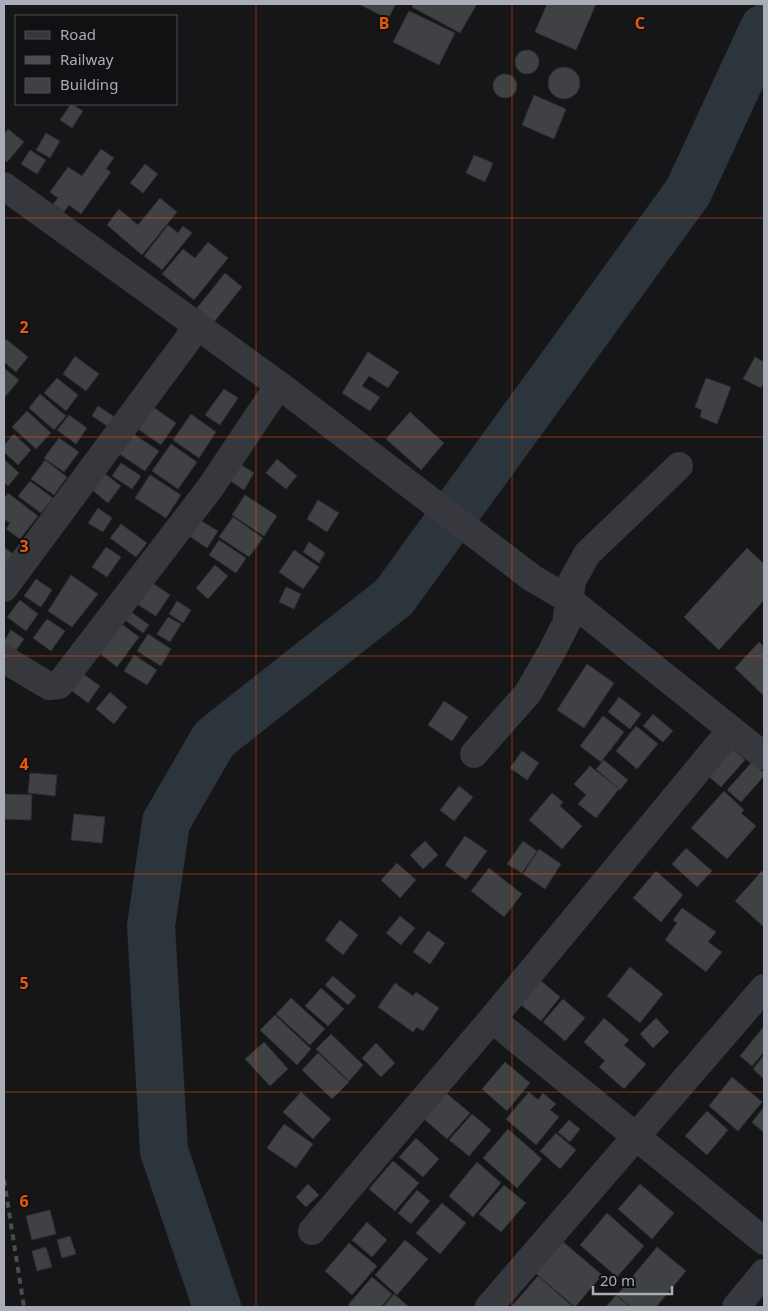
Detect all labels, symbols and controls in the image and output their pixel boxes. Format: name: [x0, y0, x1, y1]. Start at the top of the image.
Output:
text: B: [379, 12, 389, 34]
text: C: [635, 12, 645, 34]
legend: [15, 15, 178, 105]
text: Road: [60, 24, 96, 44]
text: Railway: [60, 49, 114, 69]
text: Building: [60, 74, 118, 94]
text: 2: [19, 316, 29, 338]
text: 3: [19, 535, 29, 557]
text: 4: [19, 753, 29, 775]
text: 5: [19, 972, 29, 994]
text: 6: [19, 1190, 29, 1212]
scale bar: [593, 1264, 672, 1296]
text: 20 m: [600, 1270, 635, 1290]

